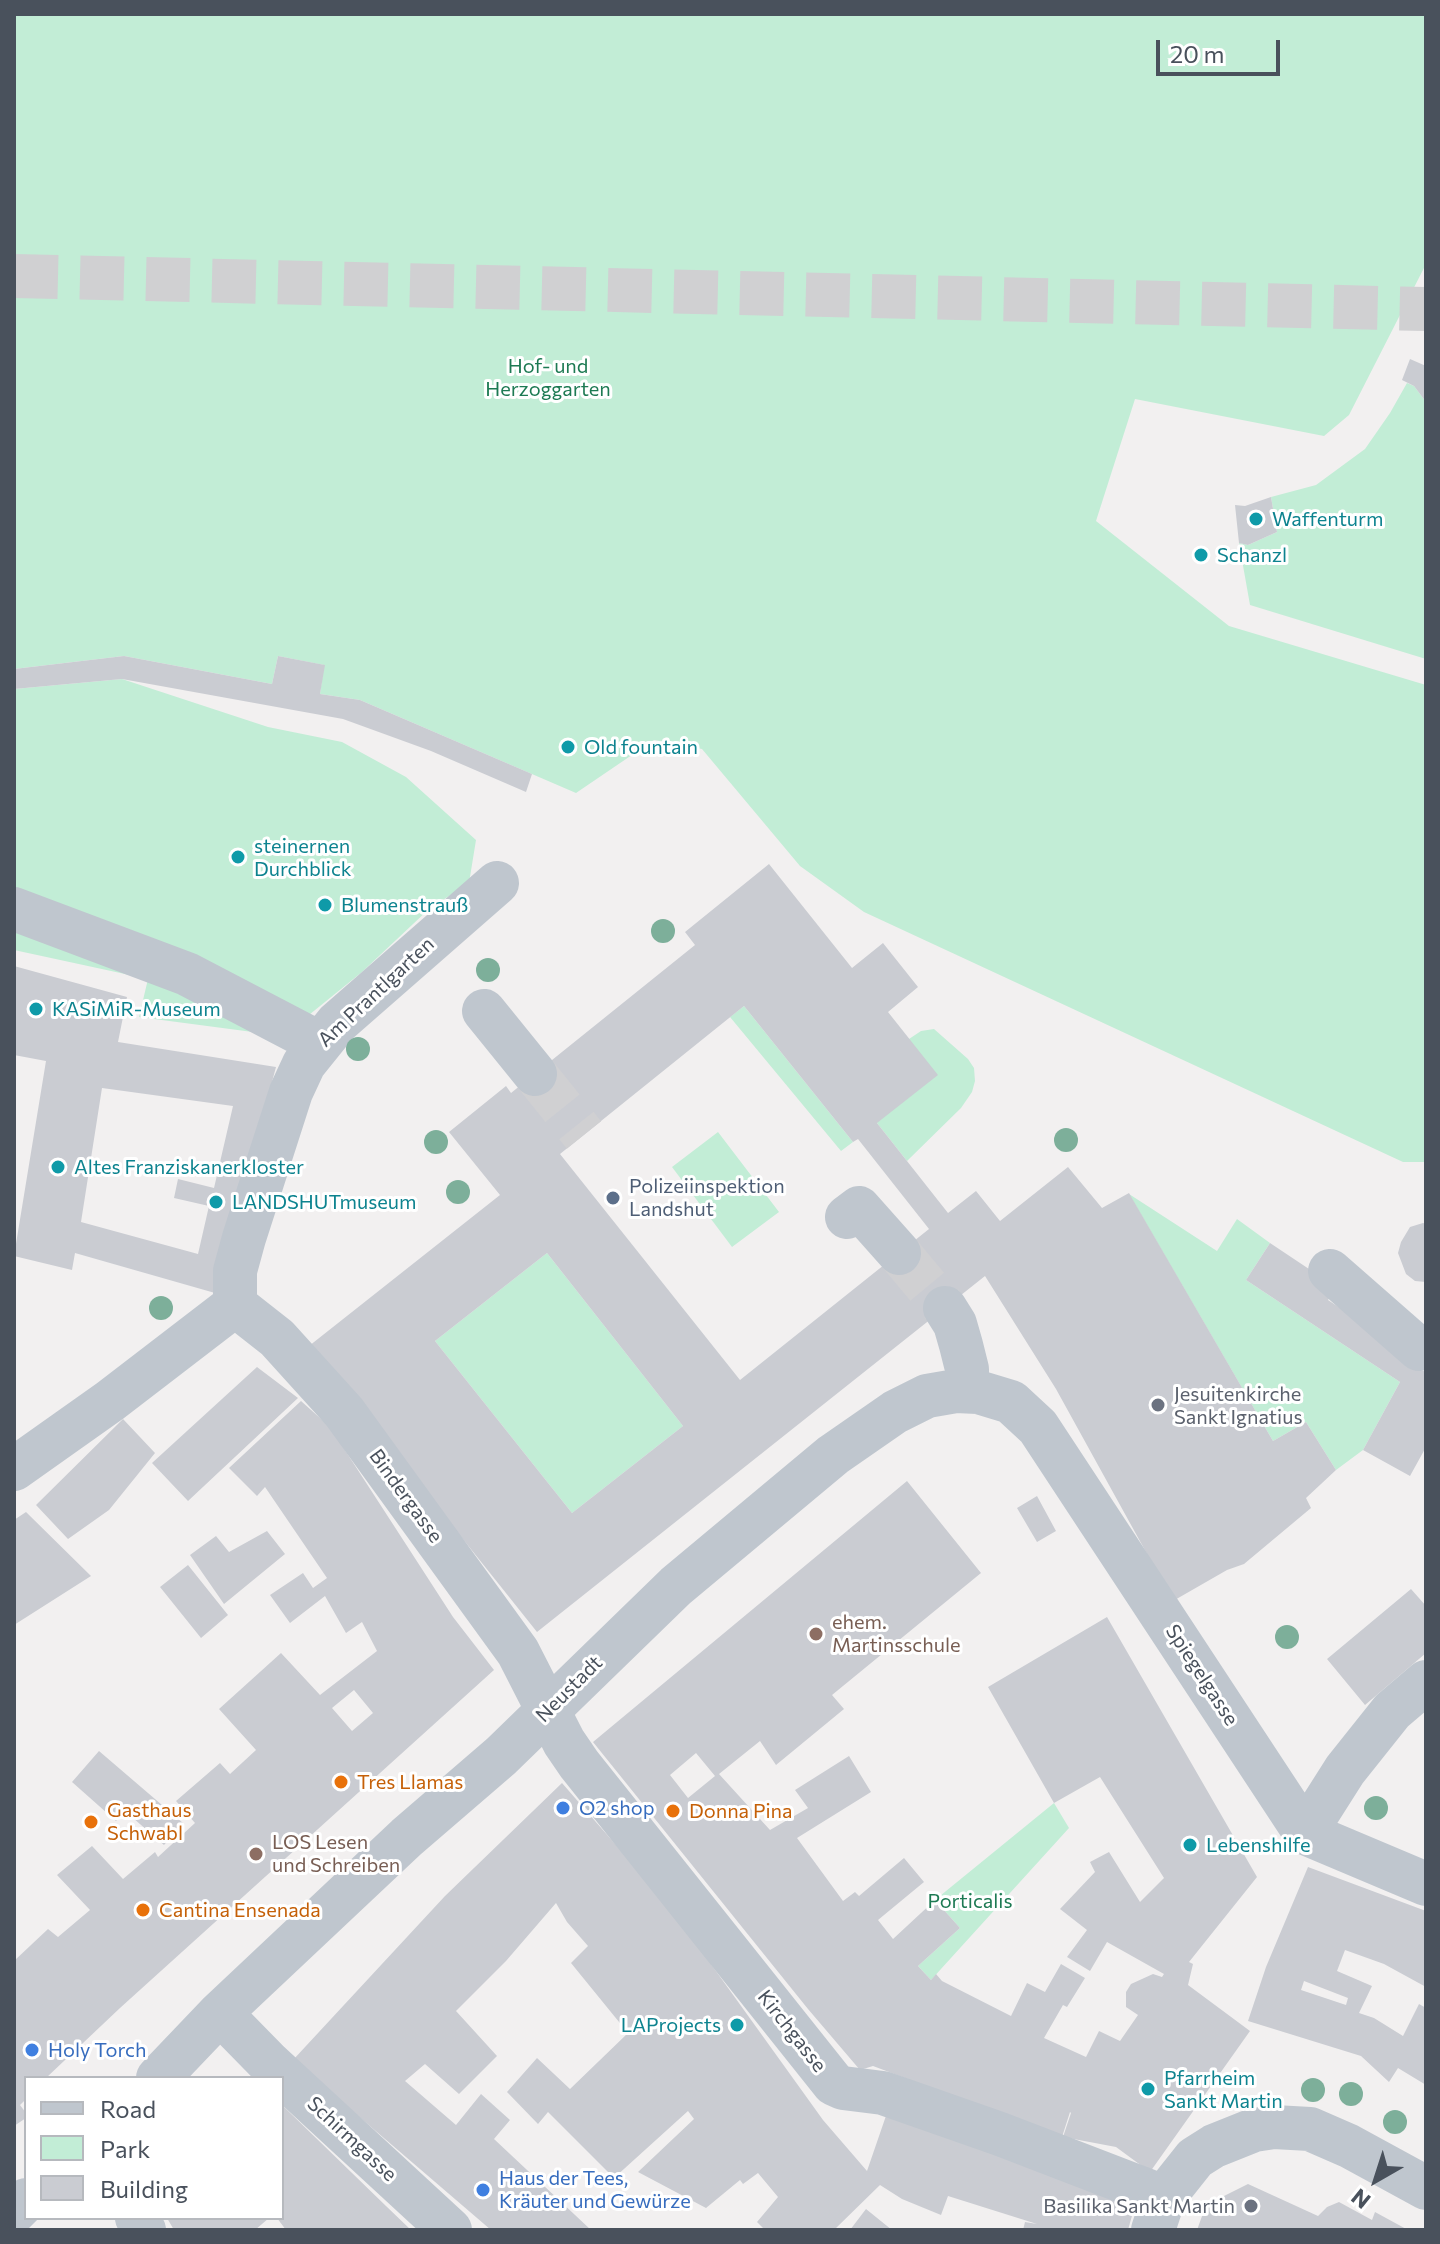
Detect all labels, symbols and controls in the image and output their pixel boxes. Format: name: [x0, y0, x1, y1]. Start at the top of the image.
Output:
scale bar: [1160, 24, 1284, 74]
text: 20 m: [1170, 39, 1224, 68]
park label: Hof- und Herzoggarten: [485, 354, 611, 401]
place label: Waffenturm: [1272, 507, 1383, 531]
marker: Waffenturm: [1247, 510, 1265, 528]
place label: Schanzl: [1217, 543, 1287, 567]
marker: Schanzl: [1192, 546, 1210, 564]
place label: Old fountain: [584, 735, 698, 759]
marker: Old fountain: [559, 738, 577, 756]
place label: steinernen Durchblick: [254, 834, 352, 881]
marker: steinernen Durchblick: [229, 848, 247, 866]
place label: Blumenstrauß: [341, 893, 468, 917]
marker: Blumenstrauß: [316, 896, 334, 914]
street label: Am Prantlgarten: [313, 932, 439, 1052]
place label: KASiMiR-Museum: [52, 997, 221, 1021]
marker: KASiMiR-Museum: [27, 1000, 45, 1018]
place label: Altes Franziskanerkloster: [74, 1155, 304, 1179]
marker: Altes Franziskanerkloster: [49, 1158, 67, 1176]
place label: Polizeiinspektion Landshut: [629, 1174, 785, 1221]
marker: Polizeiinspektion Landshut: [604, 1189, 622, 1207]
place label: LANDSHUTmuseum: [232, 1190, 416, 1214]
marker: LANDSHUTmuseum: [207, 1193, 225, 1211]
place label: Jesuitenkirche Sankt Ignatius: [1174, 1382, 1302, 1429]
marker: Jesuitenkirche Sankt Ignatius: [1149, 1396, 1167, 1414]
street label: Bindergasse: [364, 1445, 448, 1547]
place label: ehem. Martinsschule: [832, 1610, 961, 1657]
street label: Spiegelgasse: [1161, 1620, 1243, 1730]
marker: ehem. Martinsschule: [807, 1625, 825, 1643]
street label: Neustadt: [531, 1651, 607, 1727]
place label: Tres Llamas: [357, 1770, 463, 1794]
marker: Tres Llamas: [332, 1773, 350, 1791]
place label: O2 shop: [579, 1796, 655, 1820]
place label: Gasthaus Schwabl: [107, 1798, 192, 1845]
marker: O2 shop: [554, 1799, 572, 1817]
place label: Donna Pina: [689, 1799, 792, 1823]
marker: Donna Pina: [664, 1802, 682, 1820]
marker: Gasthaus Schwabl: [82, 1813, 100, 1831]
place label: LOS Lesen und Schreiben: [272, 1830, 400, 1877]
place label: Lebenshilfe: [1206, 1833, 1311, 1857]
marker: Lebenshilfe: [1181, 1836, 1199, 1854]
marker: LOS Lesen und Schreiben: [247, 1845, 265, 1863]
park label: Porticalis: [927, 1889, 1013, 1913]
place label: Cantina Ensenada: [159, 1898, 321, 1922]
marker: Cantina Ensenada: [134, 1901, 152, 1919]
street label: Kirchgasse: [753, 1985, 831, 2077]
place label: LAProjects: [621, 2013, 721, 2037]
marker: LAProjects: [728, 2016, 746, 2034]
place label: Holy Torch: [48, 2038, 146, 2062]
marker: Holy Torch: [23, 2041, 41, 2059]
place label: Pfarrheim Sankt Martin: [1164, 2066, 1283, 2113]
legend: [24, 2076, 284, 2220]
marker: Pfarrheim Sankt Martin: [1139, 2080, 1157, 2098]
street label: Schirmgasse: [302, 2092, 402, 2186]
text: Road: [100, 2094, 156, 2123]
text: Park: [100, 2134, 150, 2163]
north arrow: [1336, 2140, 1416, 2220]
place label: Haus der Tees, Kräuter und Gewürze: [499, 2166, 691, 2213]
text: Building: [100, 2174, 188, 2203]
marker: Haus der Tees, Kräuter und Gewürze: [474, 2181, 492, 2199]
text: N: [1346, 2183, 1375, 2215]
place label: Basilika Sankt Martin: [1043, 2194, 1235, 2218]
marker: Basilika Sankt Martin: [1242, 2197, 1260, 2215]

